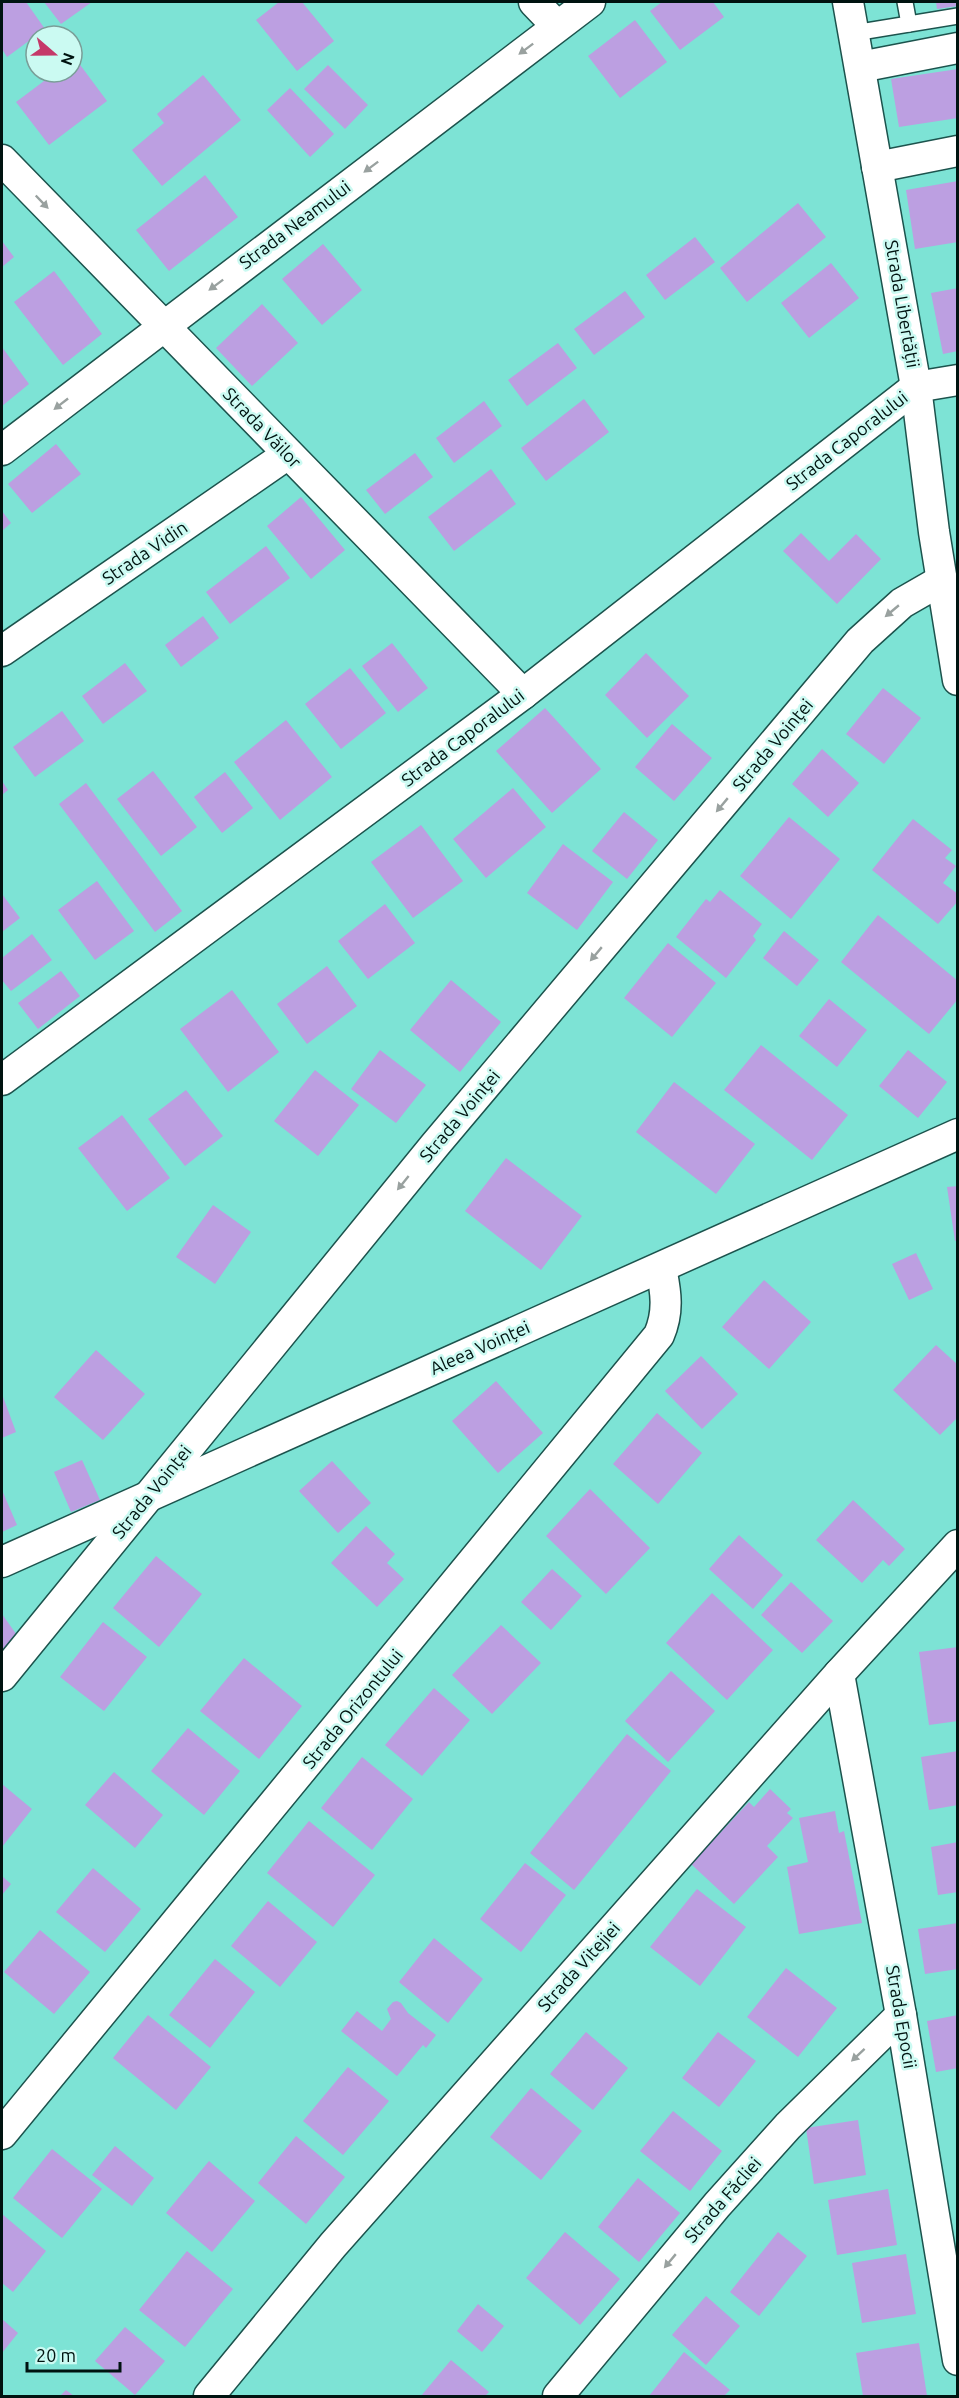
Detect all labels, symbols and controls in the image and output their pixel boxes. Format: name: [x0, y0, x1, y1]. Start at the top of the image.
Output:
north arrow: [24, 24, 84, 84]
one-way arrow: [519, 43, 534, 55]
text: N: [58, 50, 79, 68]
one-way arrow: [363, 161, 379, 174]
street label: Strada Neamului: [235, 176, 354, 272]
one-way arrow: [35, 195, 49, 210]
street label: Strada Libertății: [882, 238, 924, 369]
one-way arrow: [208, 279, 223, 291]
street label: Strada Văilor: [220, 383, 306, 472]
street label: Strada Caporalului: [782, 387, 911, 494]
one-way arrow: [53, 398, 69, 410]
street label: Strada Vidin: [98, 516, 191, 588]
one-way arrow: [885, 604, 900, 617]
street label: Strada Caporalului: [397, 685, 528, 790]
street label: Strada Voinței: [728, 694, 816, 794]
one-way arrow: [716, 797, 729, 813]
one-way arrow: [590, 946, 603, 962]
street label: Strada Voinței: [415, 1065, 503, 1165]
one-way arrow: [397, 1175, 410, 1191]
street label: Aleea Voinței: [427, 1316, 533, 1378]
street label: Strada Voinței: [108, 1441, 195, 1542]
street label: Strada Orizontului: [298, 1645, 406, 1772]
street label: Strada Vitejiei: [533, 1918, 623, 2015]
street label: Strada Epocii: [883, 1964, 921, 2070]
one-way arrow: [851, 2048, 866, 2062]
street label: Strada Făcliei: [680, 2153, 765, 2246]
one-way arrow: [664, 2253, 677, 2268]
scale bar: [27, 2335, 120, 2373]
text: 20 m: [36, 2345, 76, 2365]

